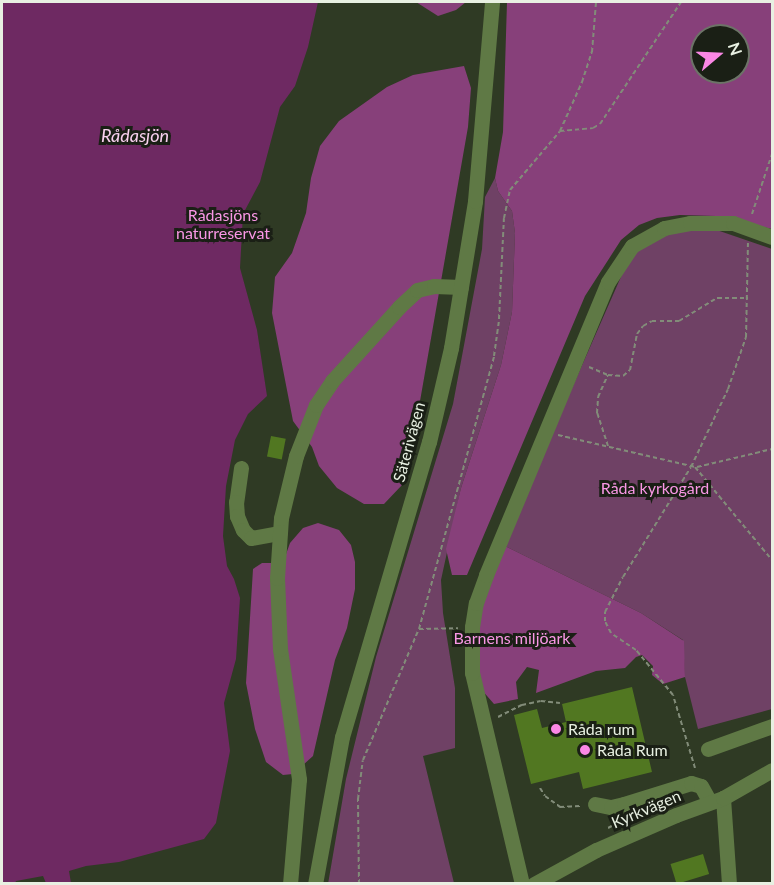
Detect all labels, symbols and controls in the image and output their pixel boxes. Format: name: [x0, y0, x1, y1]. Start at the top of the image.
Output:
north arrow: [690, 24, 750, 84]
text: N: [725, 40, 747, 58]
water label: Rådasjön: [101, 124, 169, 146]
park label: Rådasjöns naturreservat: [176, 205, 270, 243]
street label: Säterivägen: [389, 400, 429, 484]
park label: Råda kyrkogård: [601, 478, 709, 498]
park label: Barnens miljöark: [454, 628, 570, 648]
place label: Råda rum: [568, 719, 635, 739]
marker: Råda rum: [549, 722, 563, 736]
place label: Råda Rum: [597, 740, 668, 760]
marker: Råda Rum: [578, 743, 592, 757]
street label: Kyrkvägen: [608, 786, 684, 832]

